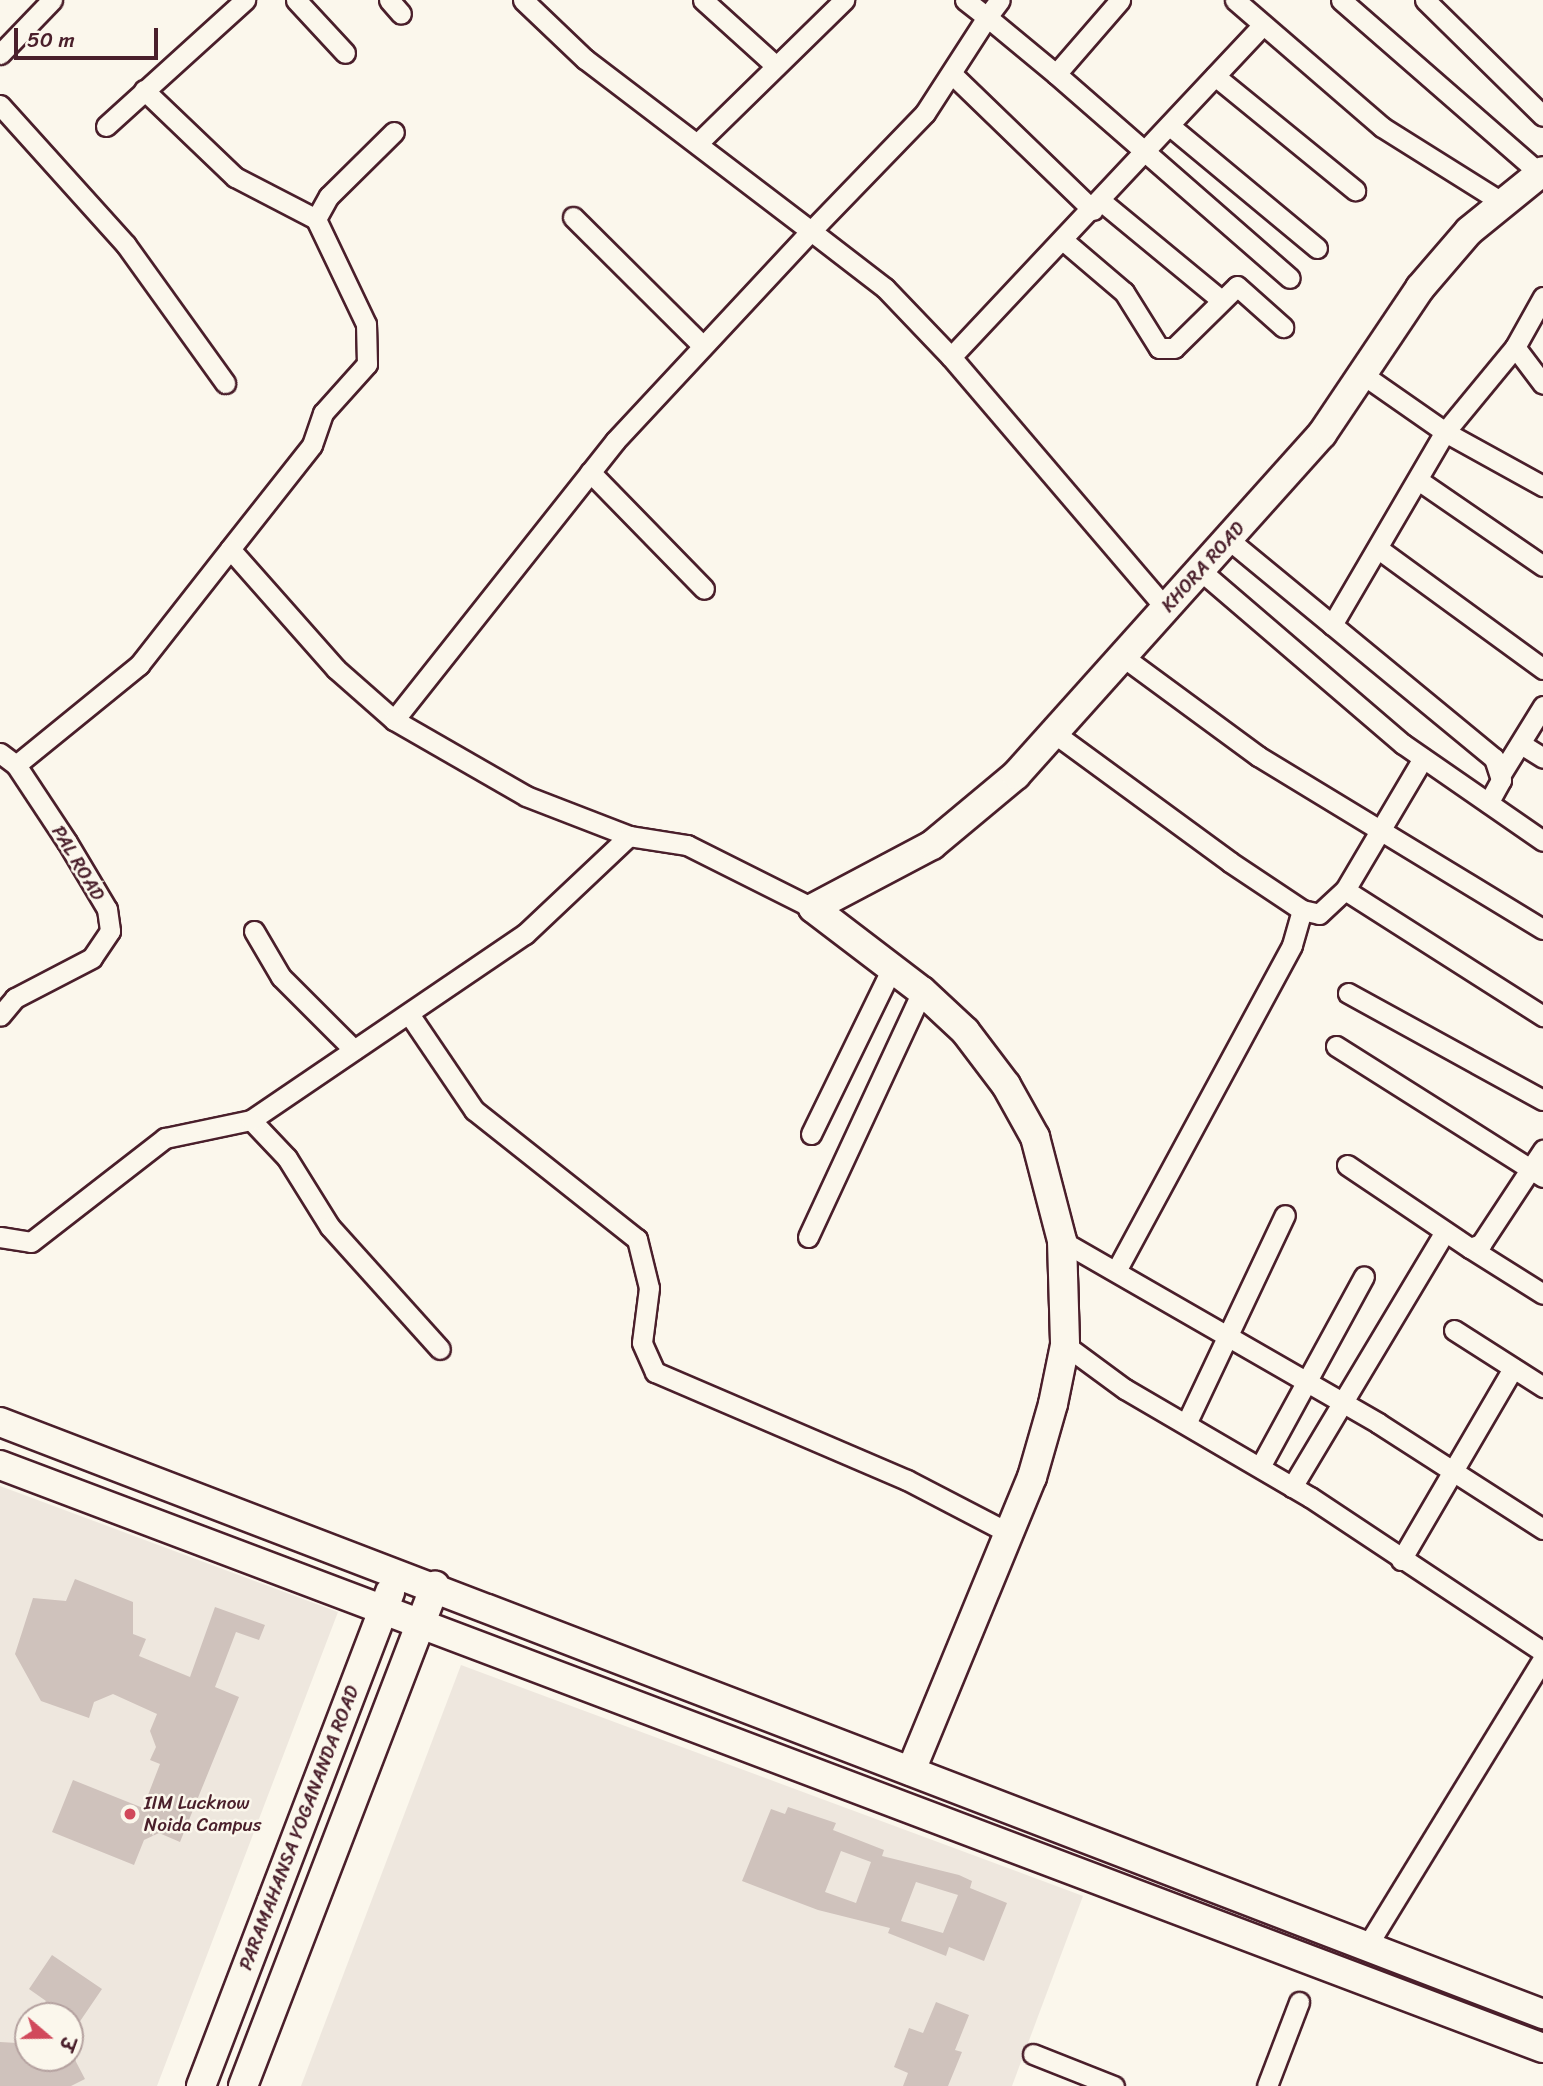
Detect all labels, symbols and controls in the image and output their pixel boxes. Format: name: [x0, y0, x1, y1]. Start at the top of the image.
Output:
scale bar: [18, 14, 161, 58]
text: 50 m: [27, 21, 75, 59]
street label: KHORA ROAD: [1157, 517, 1249, 617]
street label: PAL ROAD: [47, 821, 109, 905]
street label: PARAMAHANSA YOGANANDA ROAD: [234, 1683, 364, 1973]
place label: IIM Lucknow Noida Campus: [144, 1792, 261, 1836]
marker: IIM Lucknow Noida Campus: [122, 1806, 138, 1822]
north arrow: [14, 2002, 84, 2072]
text: उ: [50, 2032, 85, 2055]

